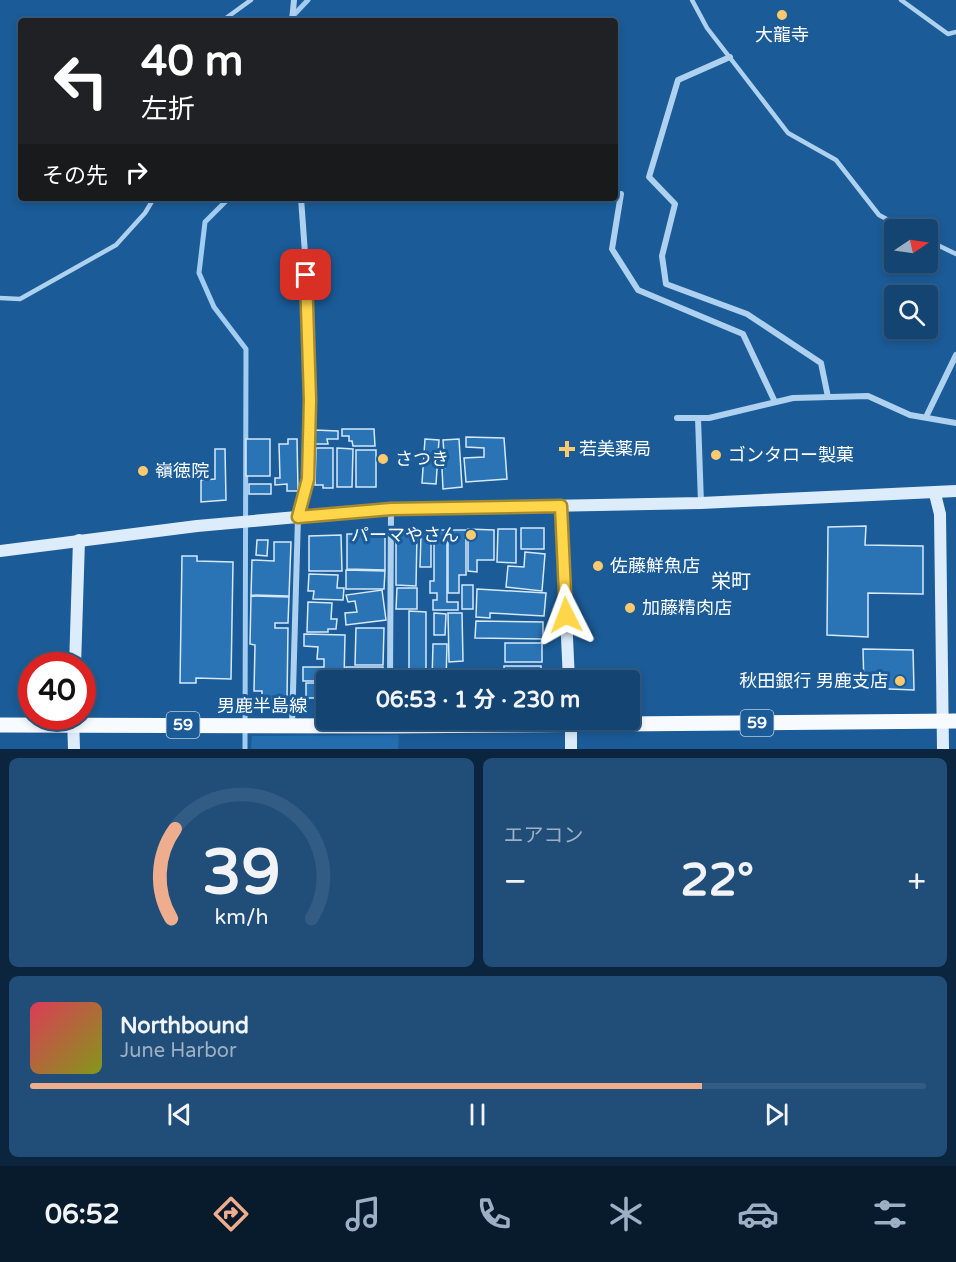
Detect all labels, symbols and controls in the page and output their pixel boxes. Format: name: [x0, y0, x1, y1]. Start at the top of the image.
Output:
marker: 大龍寺: [775, 8, 789, 22]
place label: 大龍寺: [755, 24, 809, 46]
text: 40 m: [141, 36, 243, 87]
icon: left: [42, 42, 120, 120]
text: 左折: [141, 93, 195, 126]
icon: right: [120, 156, 153, 189]
text: その先: [42, 163, 108, 189]
north arrow: [884, 219, 938, 273]
map controls: [884, 219, 938, 339]
pin: [280, 249, 331, 300]
icon: arrive: [289, 258, 322, 291]
button: search: [884, 285, 938, 339]
place label: 若美薬局: [579, 438, 651, 460]
marker: 若美薬局: [560, 442, 574, 456]
place label: ゴンタロー製菓: [728, 444, 854, 466]
place label: さつき: [395, 448, 449, 470]
marker: ゴンタロー製菓: [709, 448, 723, 462]
marker: さつき: [376, 452, 390, 466]
place label: 嶺徳院: [155, 460, 209, 482]
marker: 嶺徳院: [136, 464, 150, 478]
place label: パーマやさん: [351, 524, 459, 546]
marker: パーマやさん: [464, 528, 478, 542]
place label: 佐藤鮮魚店: [610, 555, 700, 577]
marker: 佐藤鮮魚店: [591, 559, 605, 573]
district label: 栄町: [711, 570, 751, 594]
position arrow: [534, 583, 598, 647]
place label: 加藤精肉店: [642, 597, 732, 619]
marker: 加藤精肉店: [623, 601, 637, 615]
speed limit sign: 40: [18, 652, 96, 730]
place label: 秋田銀行 男鹿支店: [739, 670, 888, 692]
marker: 秋田銀行 男鹿支店: [893, 674, 907, 688]
text: 06:53 · 1 分 · 230 m: [376, 687, 580, 713]
street label: 男鹿半島線: [217, 695, 307, 717]
road number: 59: [740, 710, 774, 736]
road number: 59: [166, 712, 200, 738]
text: エアコン: [504, 824, 584, 848]
text: 39: [202, 836, 280, 911]
text: 22°: [680, 854, 754, 908]
text: −: [504, 862, 527, 901]
text: +: [907, 862, 926, 901]
text: km/h: [214, 905, 268, 931]
text: Northbound: [120, 1013, 249, 1039]
text: June Harbor: [120, 1039, 237, 1063]
icon: previous: [163, 1098, 196, 1131]
icon: pause: [461, 1098, 494, 1131]
icon: next: [760, 1098, 793, 1131]
icon: directions: [210, 1193, 252, 1235]
icon: music: [342, 1193, 384, 1235]
icon: phone: [473, 1193, 515, 1235]
icon: climate: [605, 1193, 647, 1235]
icon: car: [737, 1193, 779, 1235]
icon: filters: [869, 1193, 911, 1235]
text: 06:52: [45, 1198, 120, 1231]

